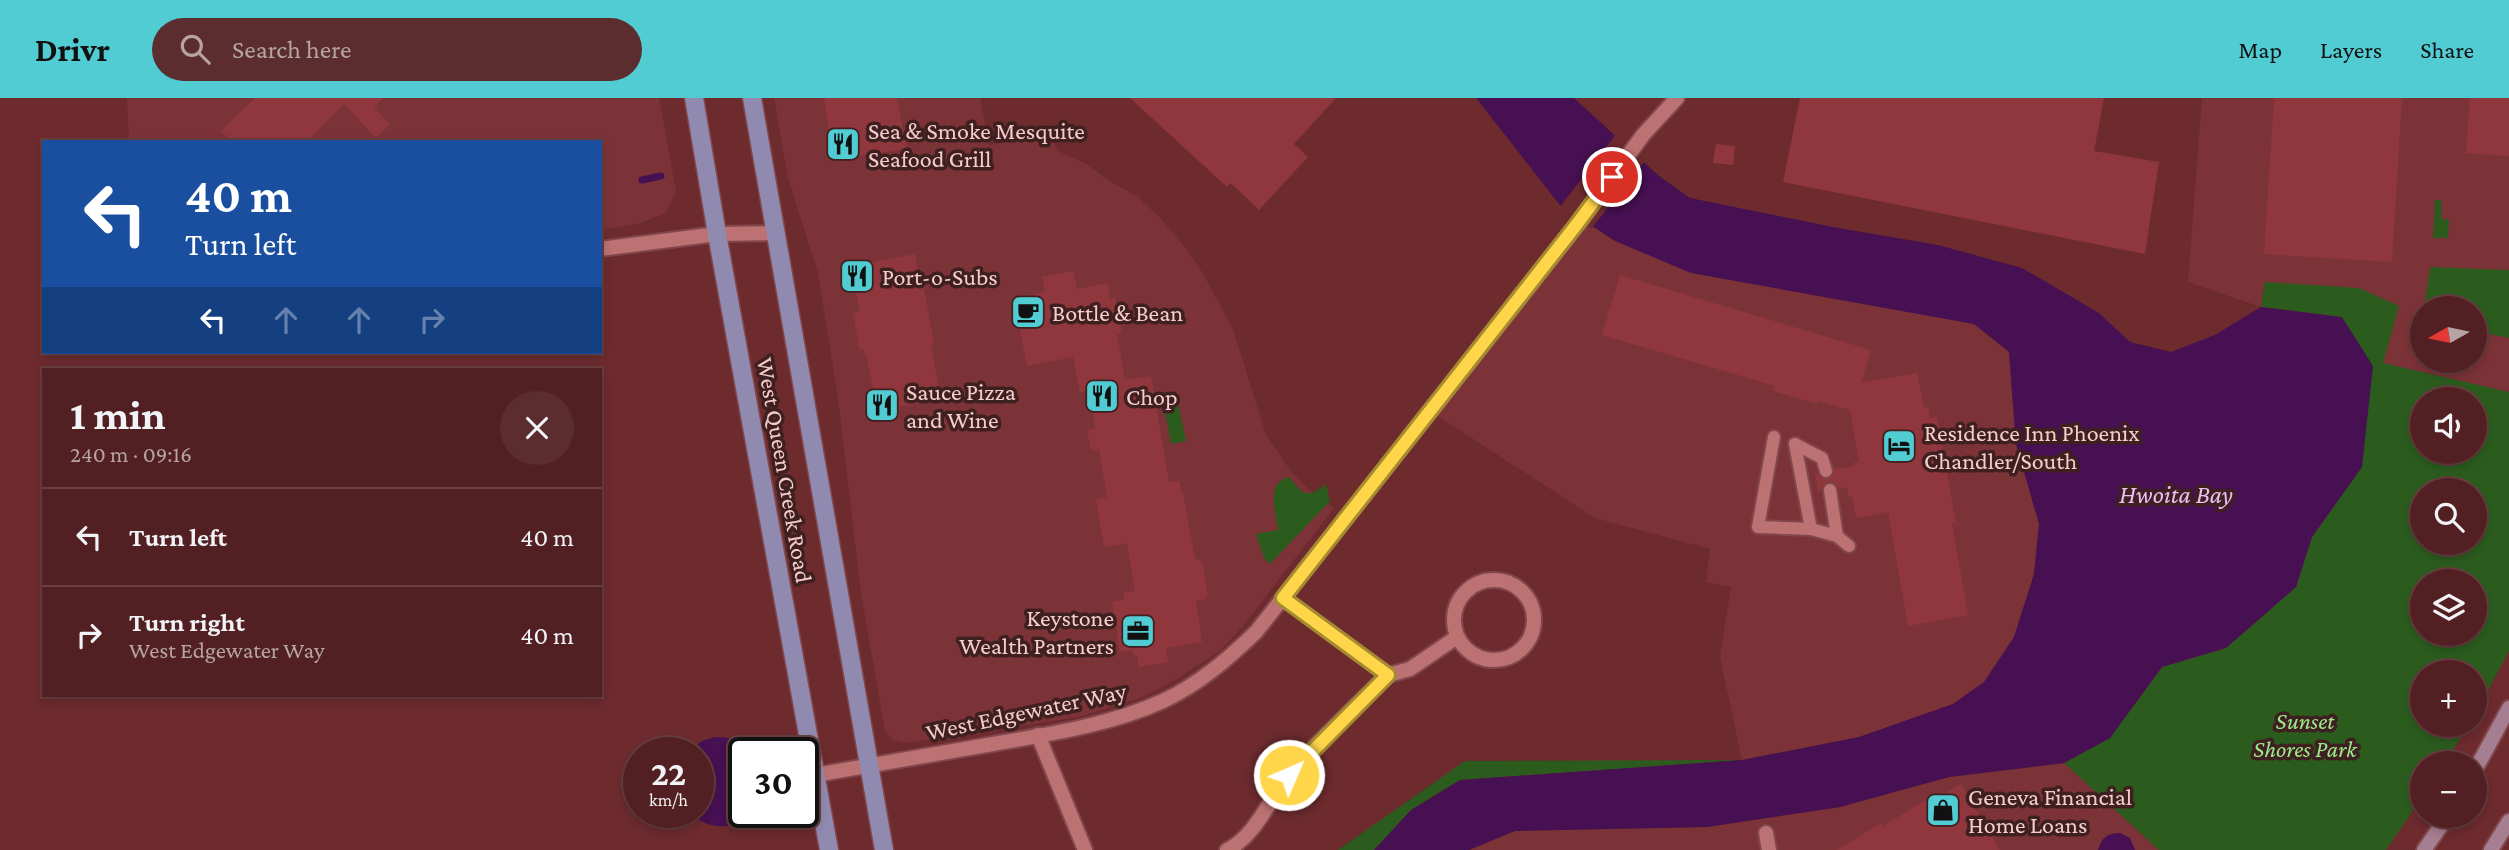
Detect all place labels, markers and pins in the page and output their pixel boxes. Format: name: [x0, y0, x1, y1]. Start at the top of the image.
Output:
place label: Sea & Smoke Mesquite Seafood Grill: [868, 117, 1085, 172]
restaurant icon: Sea & Smoke Mesquite Seafood Grill: [824, 125, 862, 163]
pin: [1582, 147, 1642, 207]
restaurant icon: Port-o-Subs: [838, 257, 876, 295]
place label: Port-o-Subs: [882, 263, 998, 290]
cafe icon: Bottle & Bean: [1009, 293, 1047, 331]
place label: Bottle & Bean: [1052, 299, 1183, 326]
restaurant icon: Chop: [1083, 377, 1121, 415]
place label: Sauce Pizza and Wine: [906, 378, 1016, 433]
place label: Chop: [1126, 383, 1178, 410]
restaurant icon: Sauce Pizza and Wine: [863, 386, 901, 424]
place label: Residence Inn Phoenix Chandler/South: [1924, 419, 2140, 474]
hotel icon: Residence Inn Phoenix Chandler/South: [1880, 427, 1918, 465]
place label: Keystone Wealth Partners: [959, 604, 1114, 659]
office icon: Keystone Wealth Partners: [1119, 612, 1157, 650]
place label: Geneva Financial Home Loans: [1968, 783, 2132, 838]
shop icon: Geneva Financial Home Loans: [1924, 791, 1962, 829]

